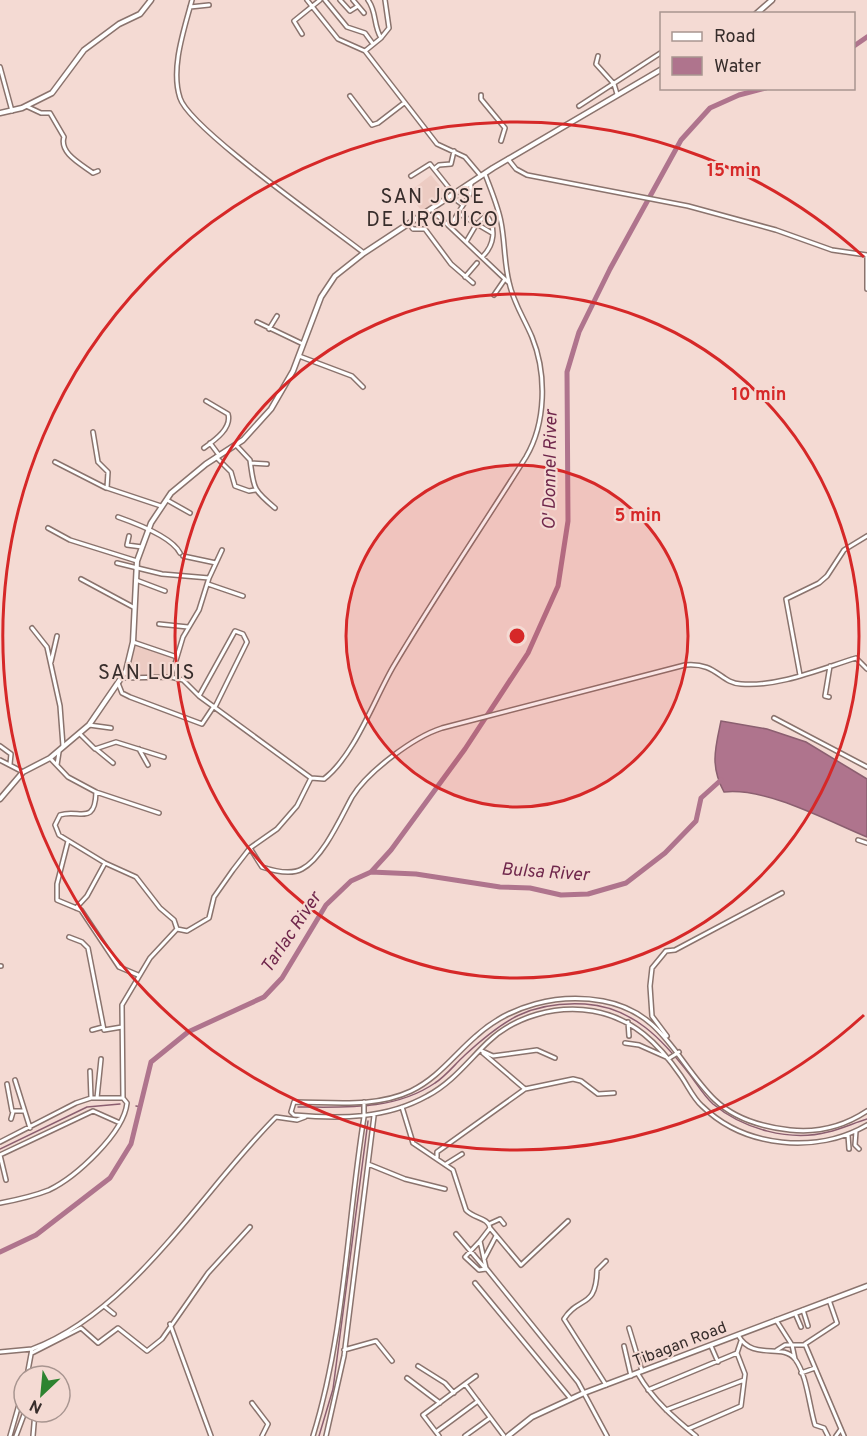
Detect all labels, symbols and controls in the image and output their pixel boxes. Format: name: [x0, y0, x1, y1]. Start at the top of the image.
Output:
legend: [660, 12, 855, 90]
text: Road: [714, 26, 756, 49]
text: Water: [714, 56, 761, 79]
text: 15 min: [707, 160, 761, 183]
district label: SAN JOSE DE URQUICO: [366, 185, 500, 234]
text: 10 min: [731, 384, 787, 407]
water label: O' Donnel River: [538, 408, 564, 530]
text: 5 min: [614, 505, 662, 528]
centre of rings: [507, 626, 527, 646]
district label: SAN LUIS: [98, 661, 196, 687]
water label: Bulsa River: [500, 858, 592, 888]
water label: Tarlac River: [257, 886, 329, 978]
street label: Tibagan Road: [630, 1318, 730, 1372]
north arrow: [12, 1364, 72, 1424]
text: N: [27, 1394, 46, 1417]

